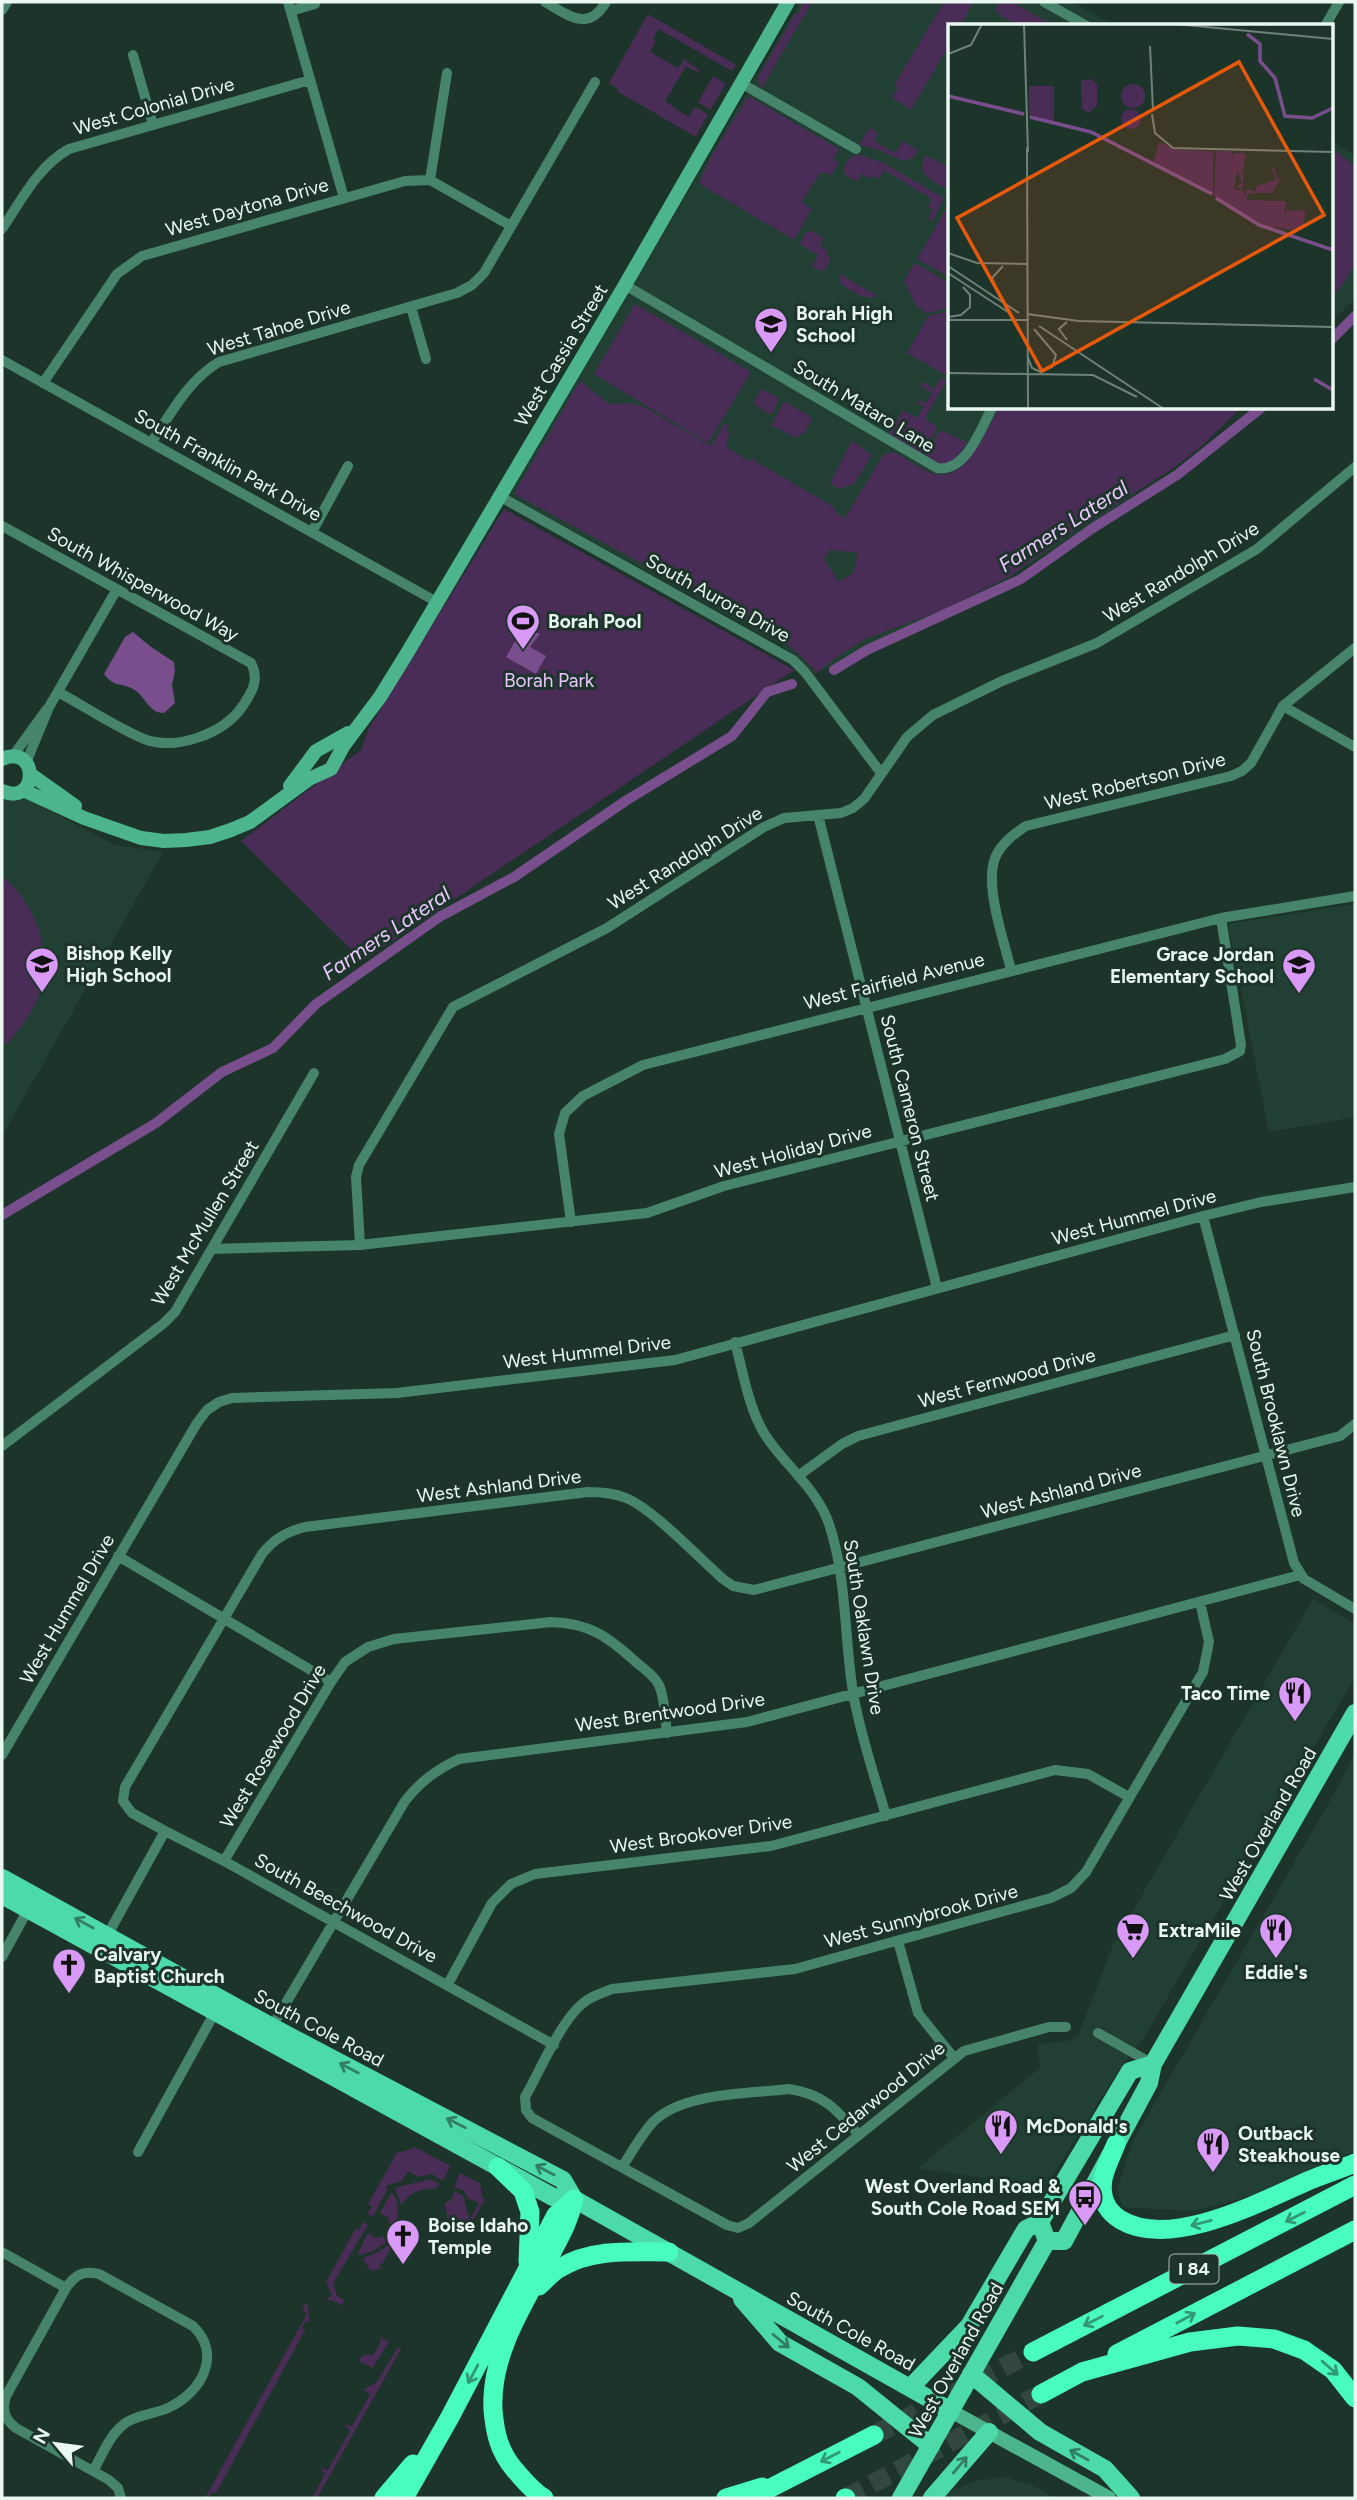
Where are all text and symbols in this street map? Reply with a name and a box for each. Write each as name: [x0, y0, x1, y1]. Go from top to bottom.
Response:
inset map: [948, 24, 1332, 410]
street label: West Colonial Drive: [71, 72, 237, 140]
street label: West Daytona Drive: [163, 173, 331, 241]
street label: West Cassia Street: [510, 280, 612, 430]
street label: West Tahoe Drive: [205, 295, 353, 361]
place label: Borah High School: [796, 302, 893, 347]
school or university icon: Borah High School: [752, 305, 790, 354]
street label: South Mataro Lane: [789, 355, 939, 457]
street label: South Franklin Park Drive: [130, 404, 326, 526]
water label: Farmers Lateral: [994, 475, 1133, 577]
street label: West Randolph Drive: [1099, 516, 1263, 628]
street label: South Whisperwood Way: [43, 522, 243, 646]
street label: South Aurora Drive: [642, 549, 794, 647]
sports icon: Borah Pool: [504, 602, 542, 651]
place label: Borah Pool: [548, 610, 641, 633]
park label: Borah Park: [504, 669, 595, 692]
street label: West Robertson Drive: [1042, 747, 1228, 815]
street label: West Randolph Drive: [604, 801, 766, 915]
water label: Farmers Lateral: [317, 881, 455, 985]
place label: Bishop Kelly High School: [66, 942, 172, 987]
place label: Grace Jordan Elementary School: [1110, 943, 1274, 988]
school or university icon: Bishop Kelly High School: [23, 945, 61, 994]
school or university icon: Grace Jordan Elementary School: [1280, 946, 1318, 995]
street label: West Fairfield Avenue: [801, 947, 987, 1015]
street label: South Cameron Street: [876, 1012, 944, 1204]
street label: West Holiday Drive: [712, 1119, 874, 1183]
street label: West McMullen Street: [147, 1136, 263, 1310]
street label: West Hummel Drive: [1049, 1184, 1219, 1250]
street label: South Brooklawn Drive: [1242, 1327, 1310, 1519]
street label: West Hummel Drive: [502, 1330, 672, 1374]
street label: West Fernwood Drive: [916, 1343, 1098, 1413]
street label: West Ashland Drive: [978, 1459, 1144, 1523]
street label: West Ashland Drive: [416, 1465, 582, 1507]
street label: West Hummel Drive: [15, 1530, 119, 1688]
street label: South Oaklawn Drive: [839, 1538, 889, 1716]
street label: West Rosewood Drive: [215, 1660, 331, 1832]
restaurant icon: Taco Time: [1276, 1674, 1314, 1723]
place label: Taco Time: [1181, 1682, 1270, 1705]
street label: West Brentwood Drive: [574, 1687, 766, 1737]
street label: West Overland Road: [1215, 1743, 1321, 1905]
street label: West Brookover Drive: [609, 1810, 793, 1858]
street label: South Beechwood Drive: [251, 1848, 441, 1968]
street label: West Sunnybrook Drive: [822, 1879, 1020, 1953]
supermarket icon: ExtraMile: [1114, 1911, 1152, 1960]
restaurant icon: Eddie's: [1257, 1911, 1295, 1960]
one-way arrow: [74, 1916, 94, 1930]
place label: ExtraMile: [1158, 1919, 1241, 1942]
place label: Calvary Baptist Church: [94, 1943, 225, 1988]
church icon: Calvary Baptist Church: [50, 1946, 88, 1995]
place label: Eddie's: [1245, 1961, 1308, 1984]
street label: South Cole Road: [250, 1984, 388, 2072]
street label: West Cedarwood Drive: [782, 2036, 950, 2178]
one-way arrow: [339, 2061, 359, 2075]
restaurant icon: McDonald's: [982, 2107, 1020, 2156]
place label: McDonald's: [1026, 2115, 1128, 2138]
one-way arrow: [446, 2116, 467, 2130]
place label: Outback Steakhouse: [1238, 2122, 1340, 2167]
restaurant icon: Outback Steakhouse: [1194, 2125, 1232, 2174]
one-way arrow: [535, 2163, 556, 2176]
place label: West Overland Road & South Cole Road SEM: [865, 2175, 1061, 2220]
bus stop icon: West Overland Road & South Cole Road SEM: [1066, 2178, 1104, 2227]
one-way arrow: [1285, 2210, 1306, 2224]
place label: Boise Idaho Temple: [428, 2214, 528, 2259]
church icon: Boise Idaho Temple: [384, 2217, 422, 2266]
one-way arrow: [1190, 2217, 1212, 2230]
road number: I 84: [1170, 2255, 1218, 2284]
street label: West Overland Road: [904, 2278, 1008, 2442]
street label: South Cole Road: [783, 2286, 919, 2376]
one-way arrow: [1175, 2311, 1196, 2324]
one-way arrow: [1083, 2315, 1104, 2328]
one-way arrow: [772, 2333, 790, 2349]
one-way arrow: [1321, 2360, 1339, 2376]
one-way arrow: [465, 2363, 479, 2384]
north arrow: [21, 2409, 91, 2479]
text: N: [28, 2424, 55, 2448]
one-way arrow: [1070, 2448, 1090, 2462]
one-way arrow: [820, 2451, 841, 2465]
one-way arrow: [952, 2456, 968, 2474]

